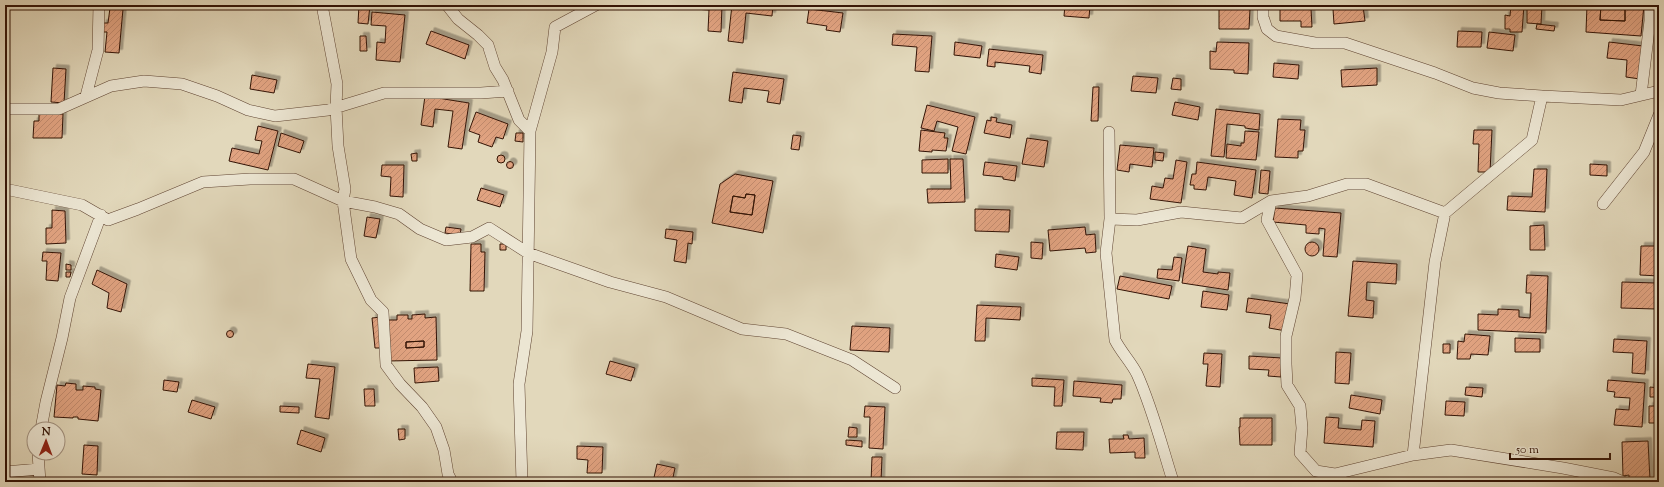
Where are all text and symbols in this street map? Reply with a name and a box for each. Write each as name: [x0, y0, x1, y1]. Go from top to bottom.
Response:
north arrow: [26, 421, 66, 461]
text: N: [41, 424, 51, 440]
scale bar: [1510, 435, 1610, 461]
text: 50 m: [1515, 441, 1539, 459]

